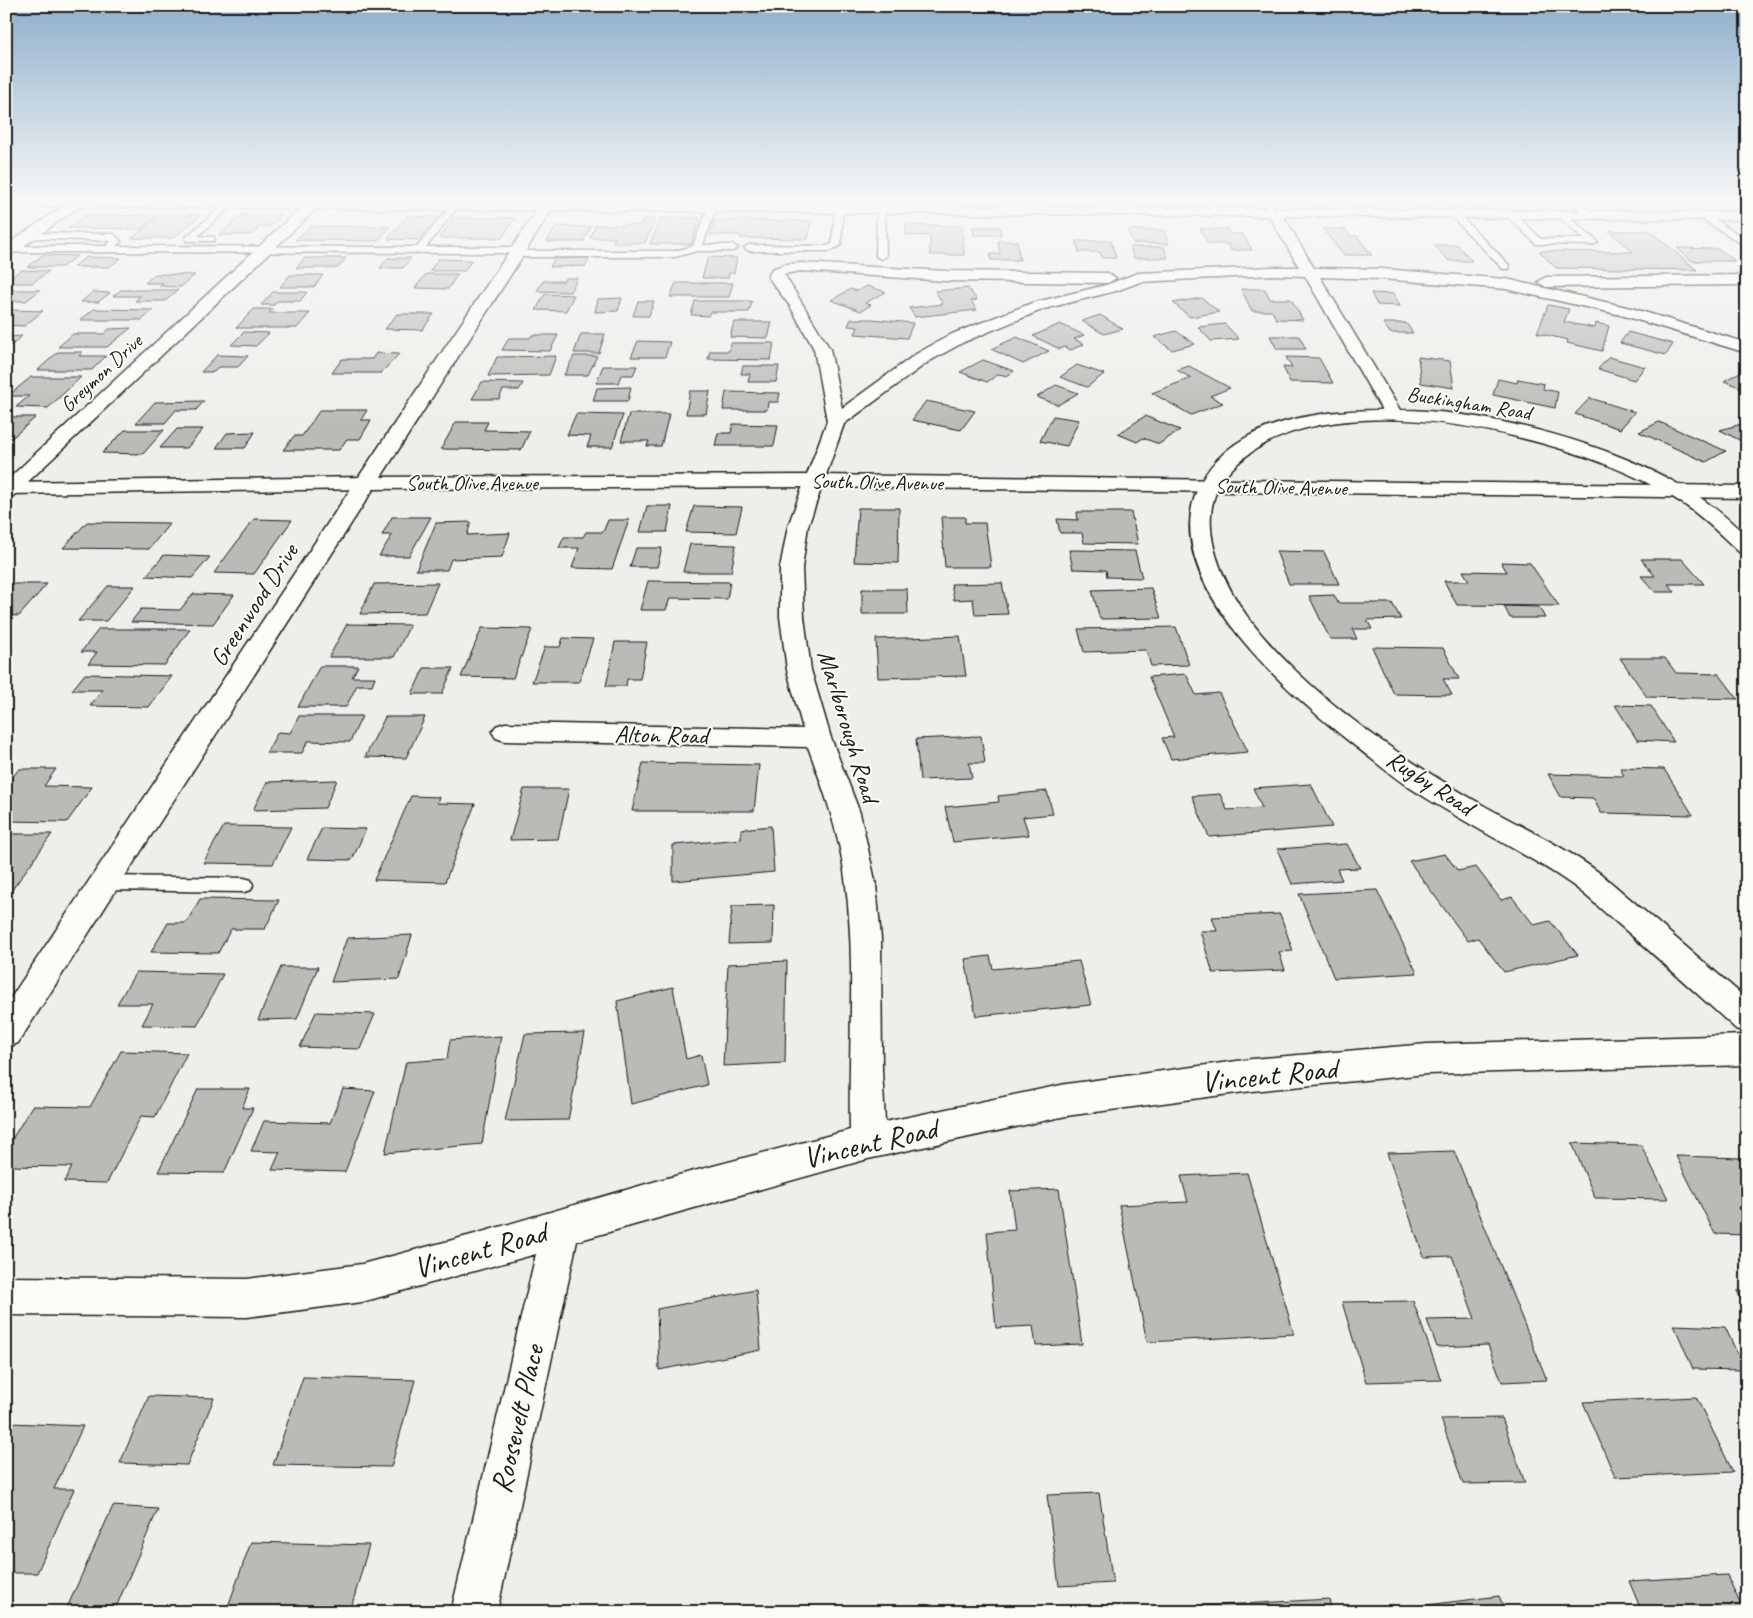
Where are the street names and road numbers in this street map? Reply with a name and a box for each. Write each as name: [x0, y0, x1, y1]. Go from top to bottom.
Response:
street label: Greymon Drive: [55, 327, 149, 418]
street label: Buckingham Road: [1405, 380, 1536, 426]
street label: South Olive Avenue: [811, 468, 945, 496]
street label: South Olive Avenue: [406, 470, 540, 496]
street label: South Olive Avenue: [1215, 473, 1349, 501]
street label: Greenwood Drive: [203, 536, 306, 672]
street label: Marlborough Road: [810, 646, 888, 810]
street label: Alton Road: [614, 718, 712, 752]
street label: Rugby Road: [1380, 743, 1483, 825]
street label: Vincent Road: [1199, 1049, 1343, 1101]
street label: Vincent Road: [799, 1108, 945, 1177]
street label: Vincent Road: [409, 1212, 555, 1287]
street label: Roosevelt Place: [482, 1339, 553, 1497]

